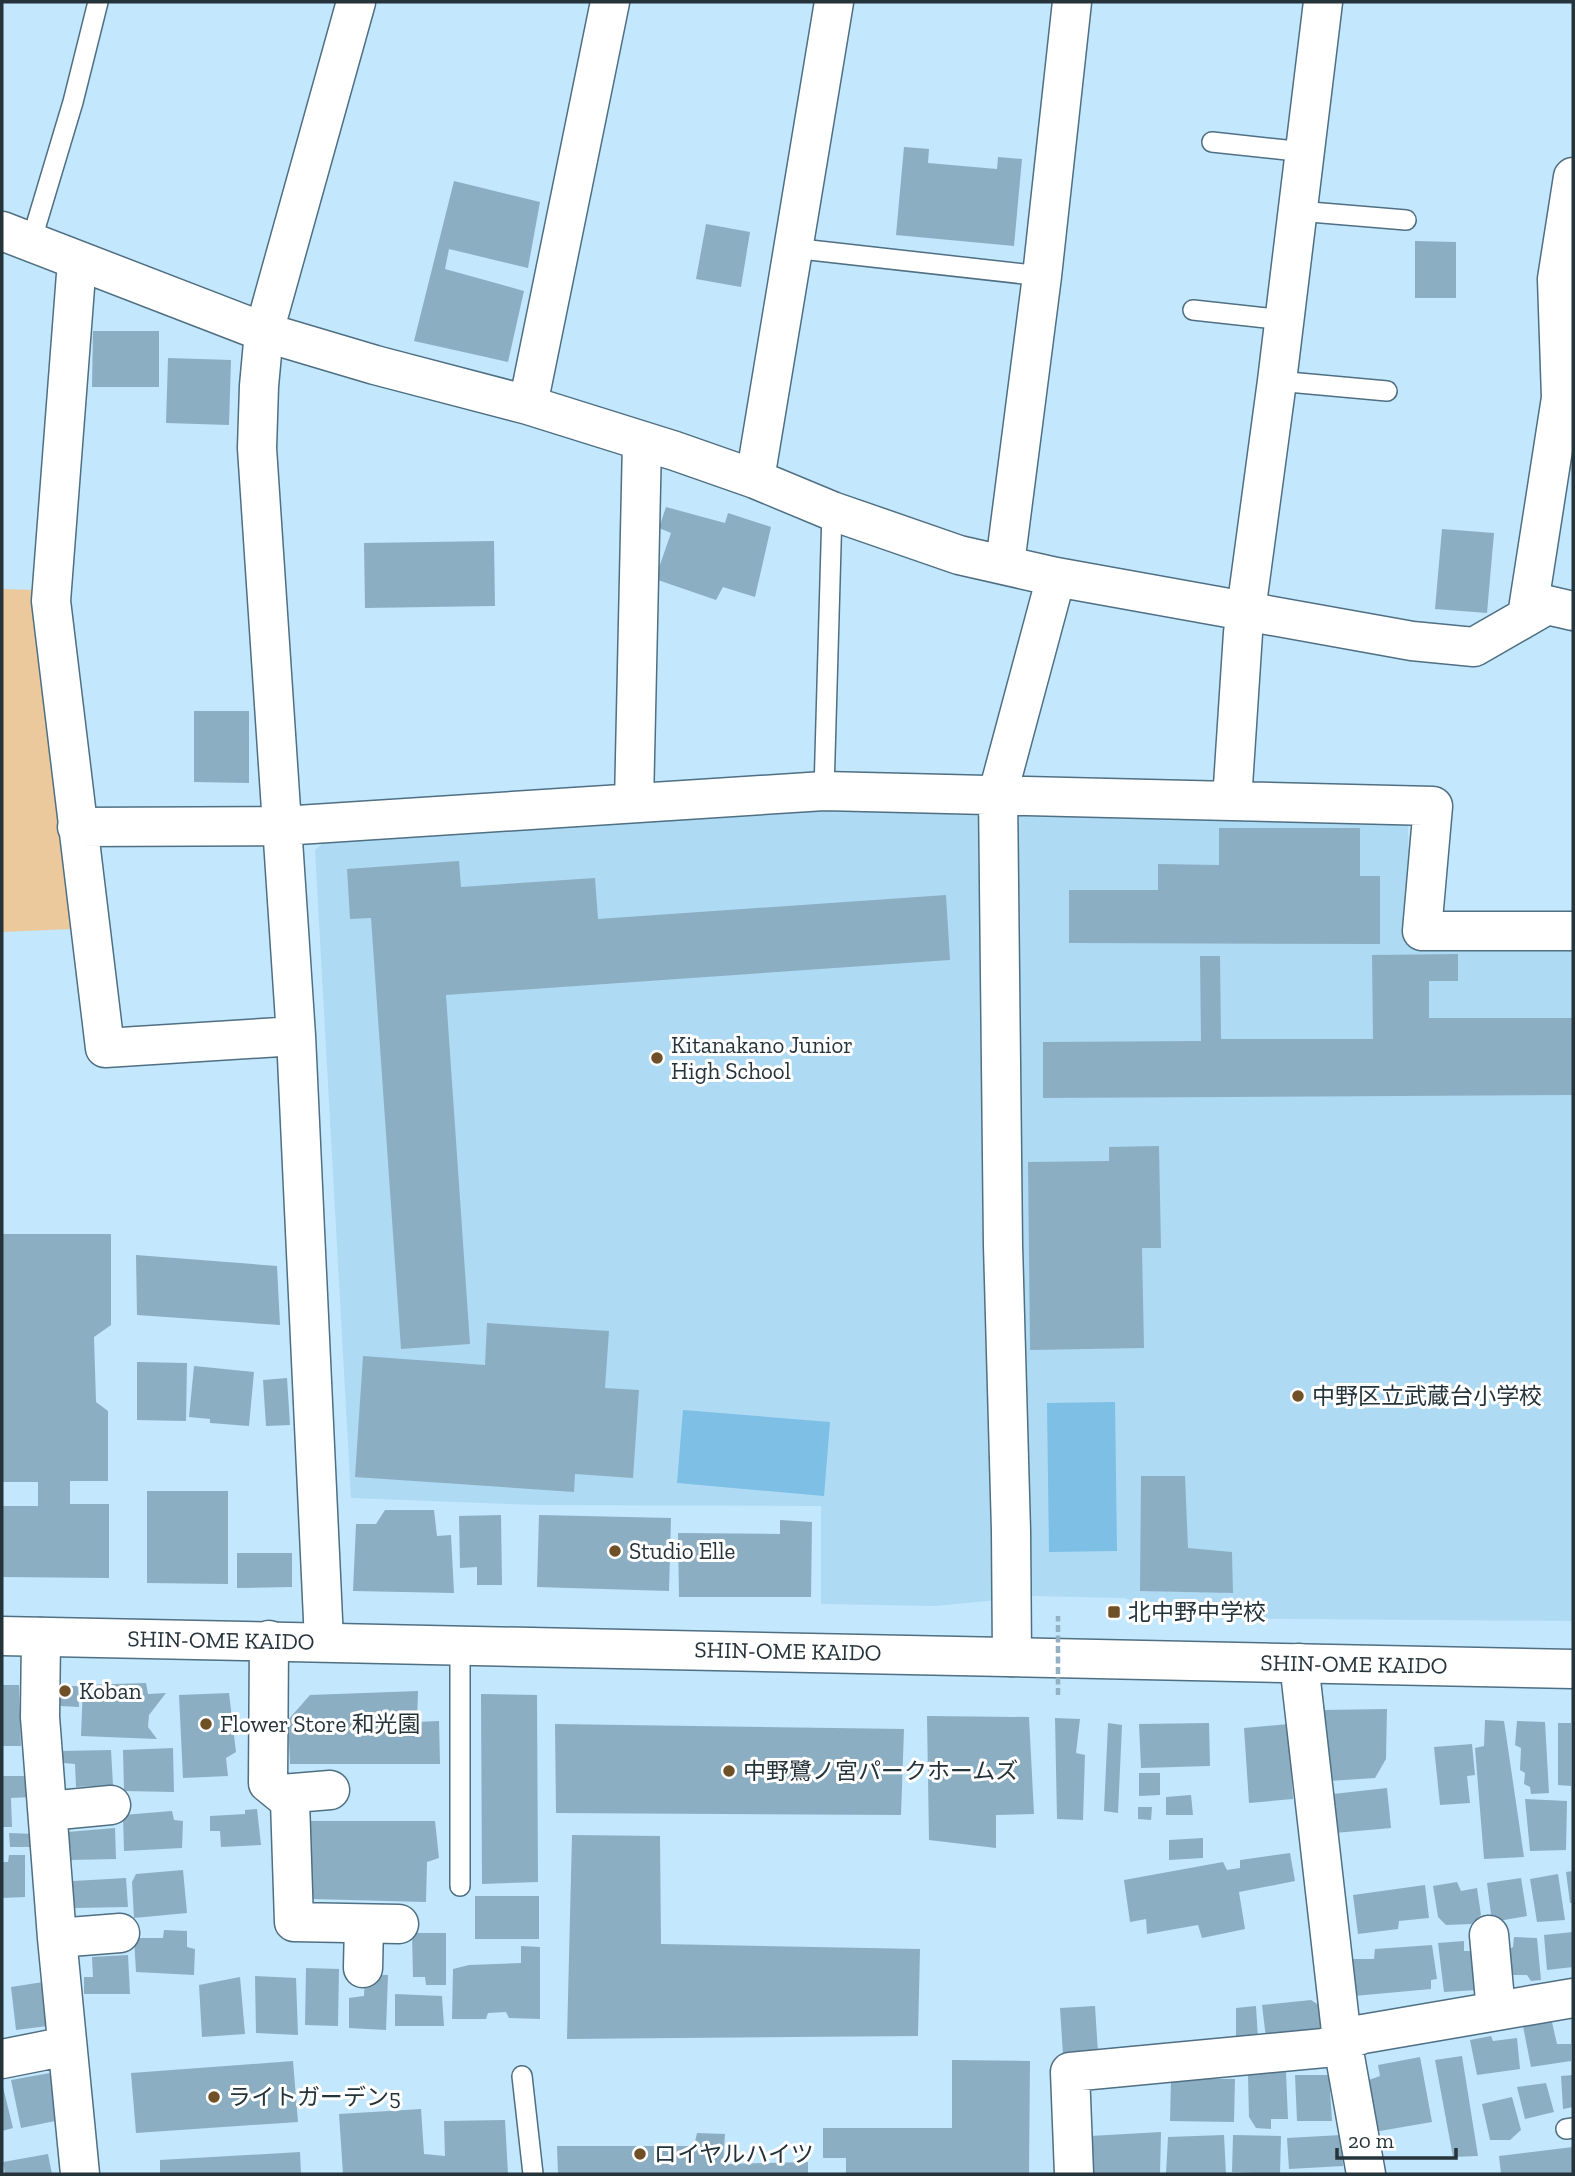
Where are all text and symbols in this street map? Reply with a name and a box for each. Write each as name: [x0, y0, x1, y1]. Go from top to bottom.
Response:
place label: Kitanakano Junior High School: [671, 1031, 853, 1085]
marker: Kitanakano Junior High School: [649, 1050, 665, 1066]
place label: 中野区立武蔵台小学校: [1312, 1382, 1542, 1410]
marker: 中野区立武蔵台小学校: [1290, 1388, 1306, 1404]
place label: Studio Elle: [629, 1537, 735, 1565]
marker: Studio Elle: [607, 1543, 623, 1559]
place label: 北中野中学校: [1128, 1598, 1266, 1626]
marker: 北中野中学校: [1106, 1604, 1122, 1620]
street label: SHIN-OME KAIDO: [127, 1624, 315, 1656]
street label: SHIN-OME KAIDO: [694, 1635, 882, 1667]
street label: SHIN-OME KAIDO: [1260, 1648, 1448, 1680]
place label: Koban: [79, 1677, 142, 1705]
marker: Koban: [57, 1683, 73, 1699]
place label: Flower Store 和光園: [220, 1710, 421, 1738]
marker: Flower Store 和光園: [198, 1716, 214, 1732]
place label: 中野鷺ノ宮パークホームズ: [743, 1757, 1018, 1785]
marker: 中野鷺ノ宮パークホームズ: [721, 1763, 737, 1779]
place label: ライトガーデン5: [228, 2083, 401, 2111]
marker: ライトガーデン5: [206, 2089, 222, 2105]
scale bar: [1337, 2116, 1456, 2160]
text: 20 m: [1348, 2128, 1394, 2153]
place label: ロイヤルハイツ: [654, 2140, 814, 2168]
marker: ロイヤルハイツ: [632, 2146, 648, 2162]

